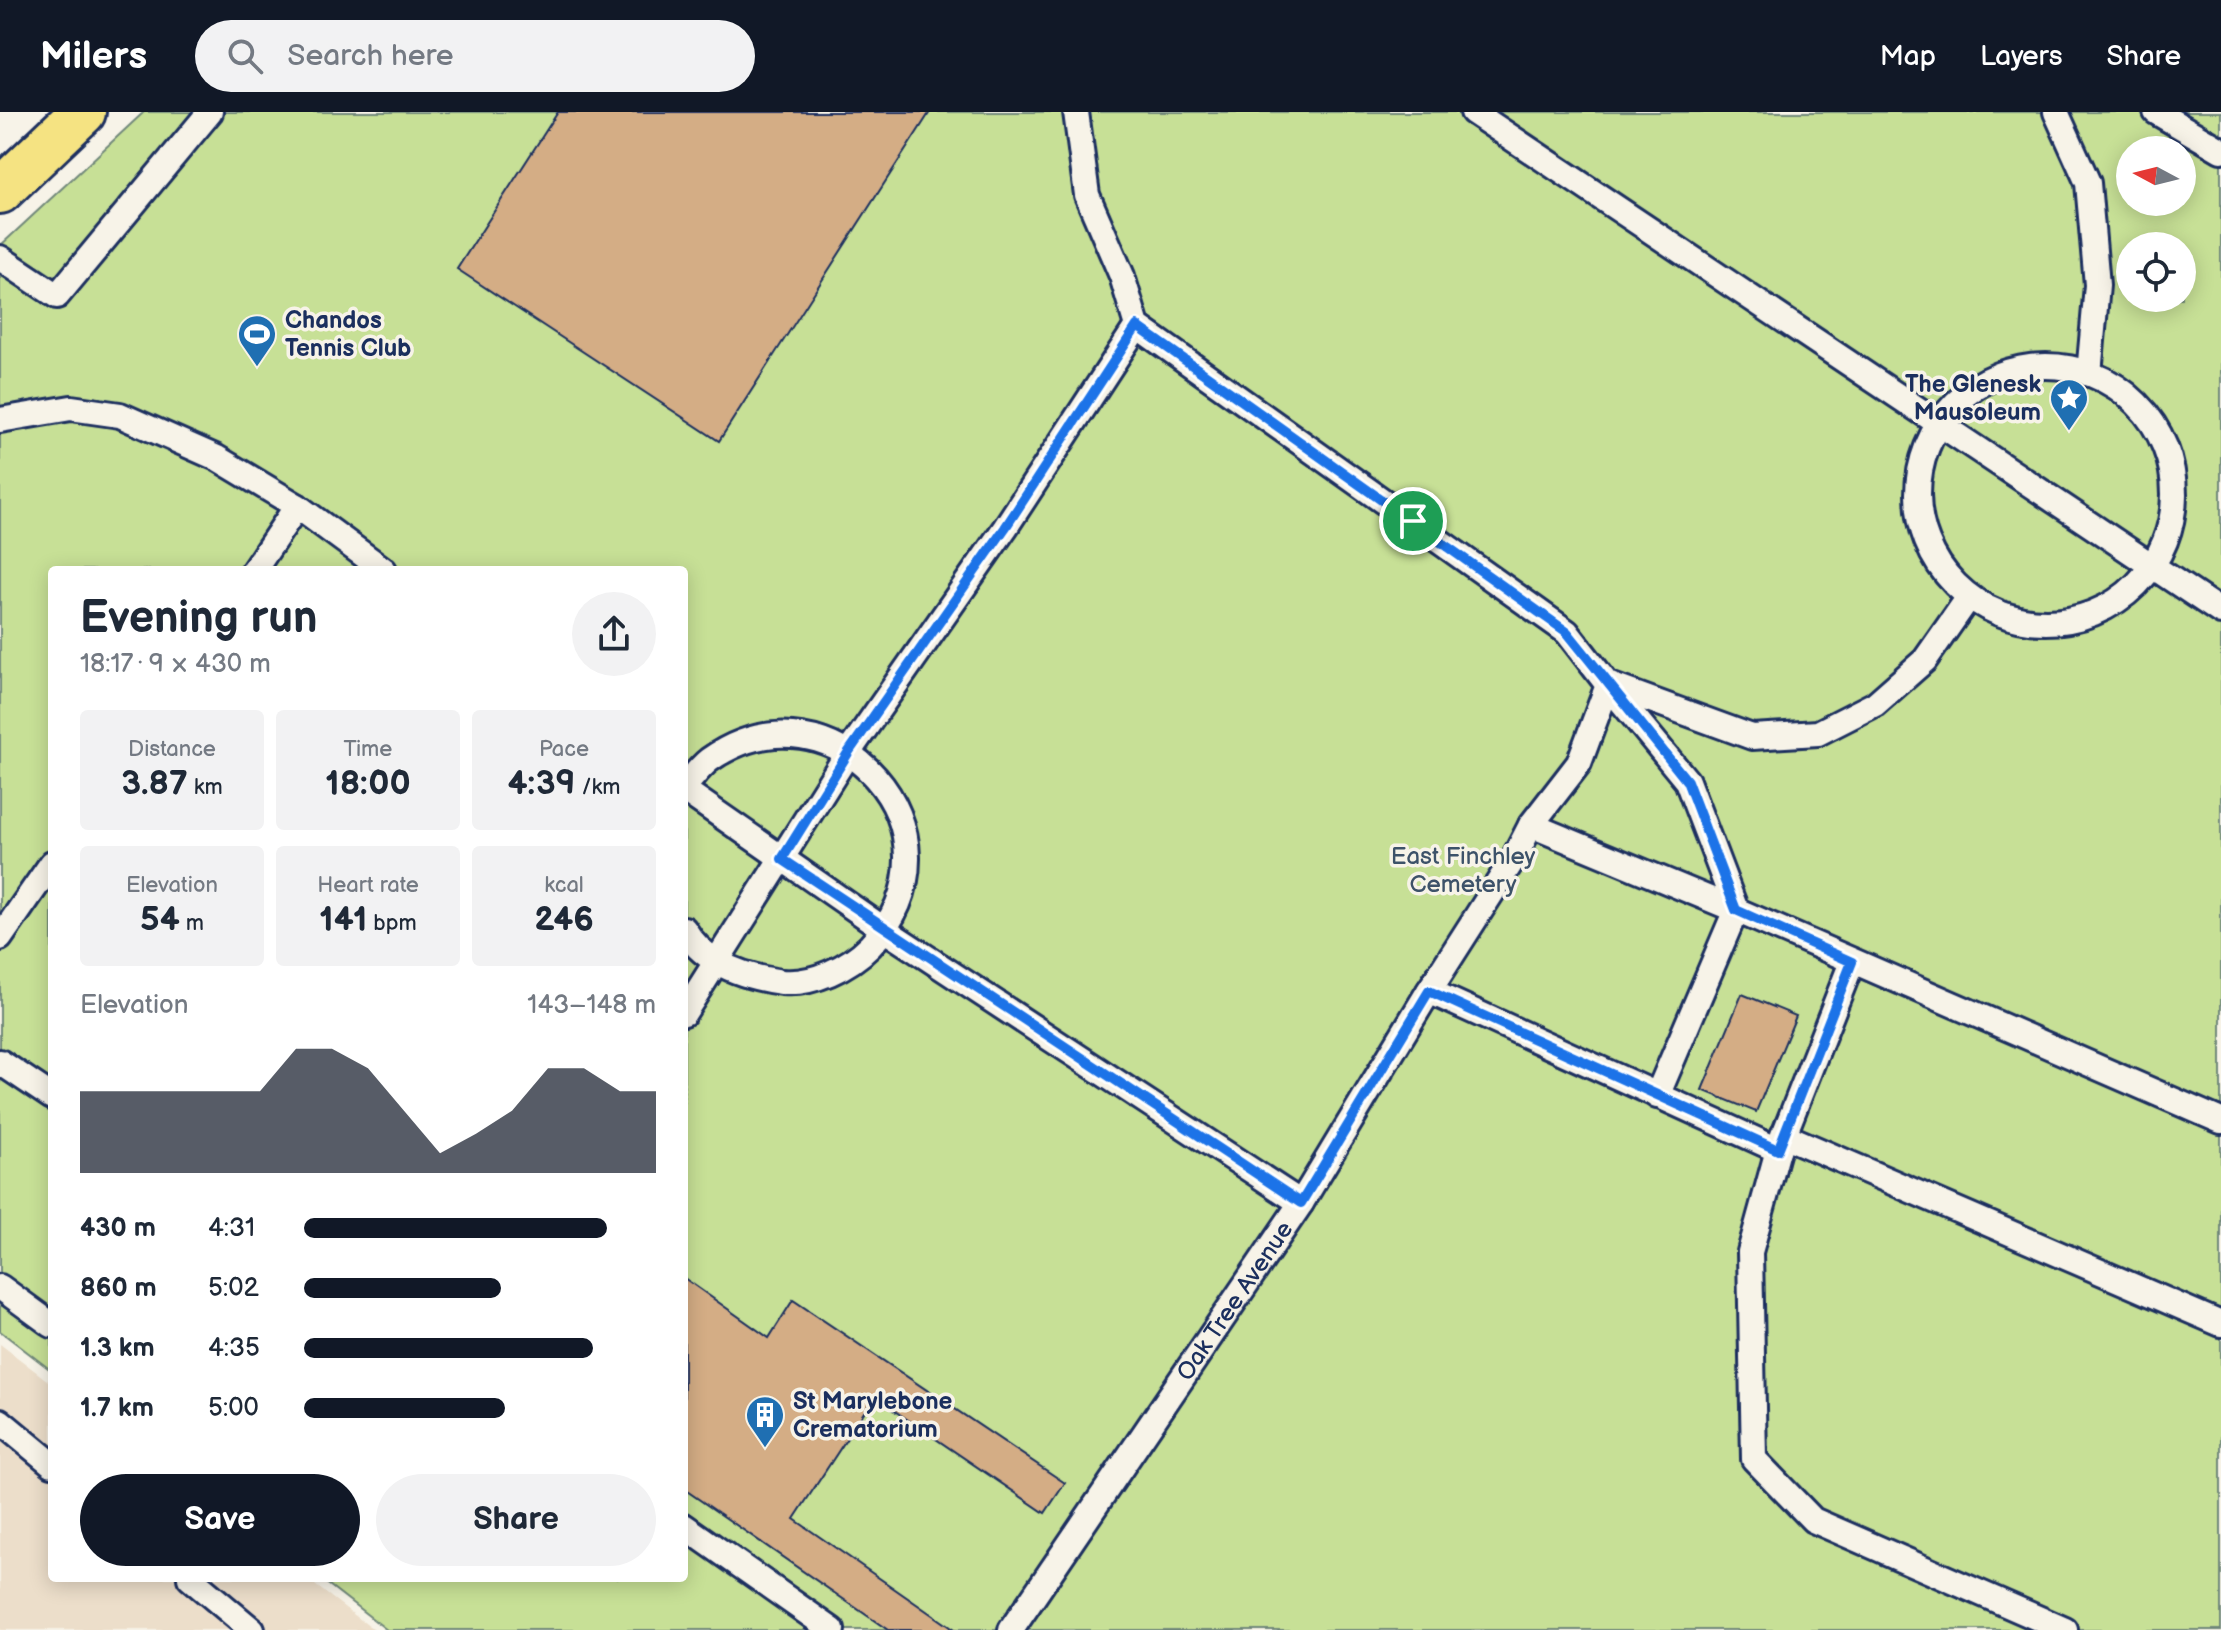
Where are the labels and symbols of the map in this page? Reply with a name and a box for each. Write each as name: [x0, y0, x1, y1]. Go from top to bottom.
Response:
north arrow: [2116, 136, 2196, 216]
place label: Chandos Tennis Club: [285, 306, 411, 363]
sports icon: Chandos Tennis Club: [236, 313, 278, 368]
place label: The Glenesk Mausoleum: [1905, 370, 2041, 427]
place icon: The Glenesk Mausoleum: [2048, 377, 2090, 432]
pin: [1379, 487, 1447, 555]
park label: East Finchley Cemetery: [1391, 842, 1535, 899]
street label: Oak Tree Avenue: [1170, 1216, 1299, 1386]
place label: St Marylebone Crematorium: [793, 1387, 953, 1444]
building icon: St Marylebone Crematorium: [744, 1394, 786, 1449]

